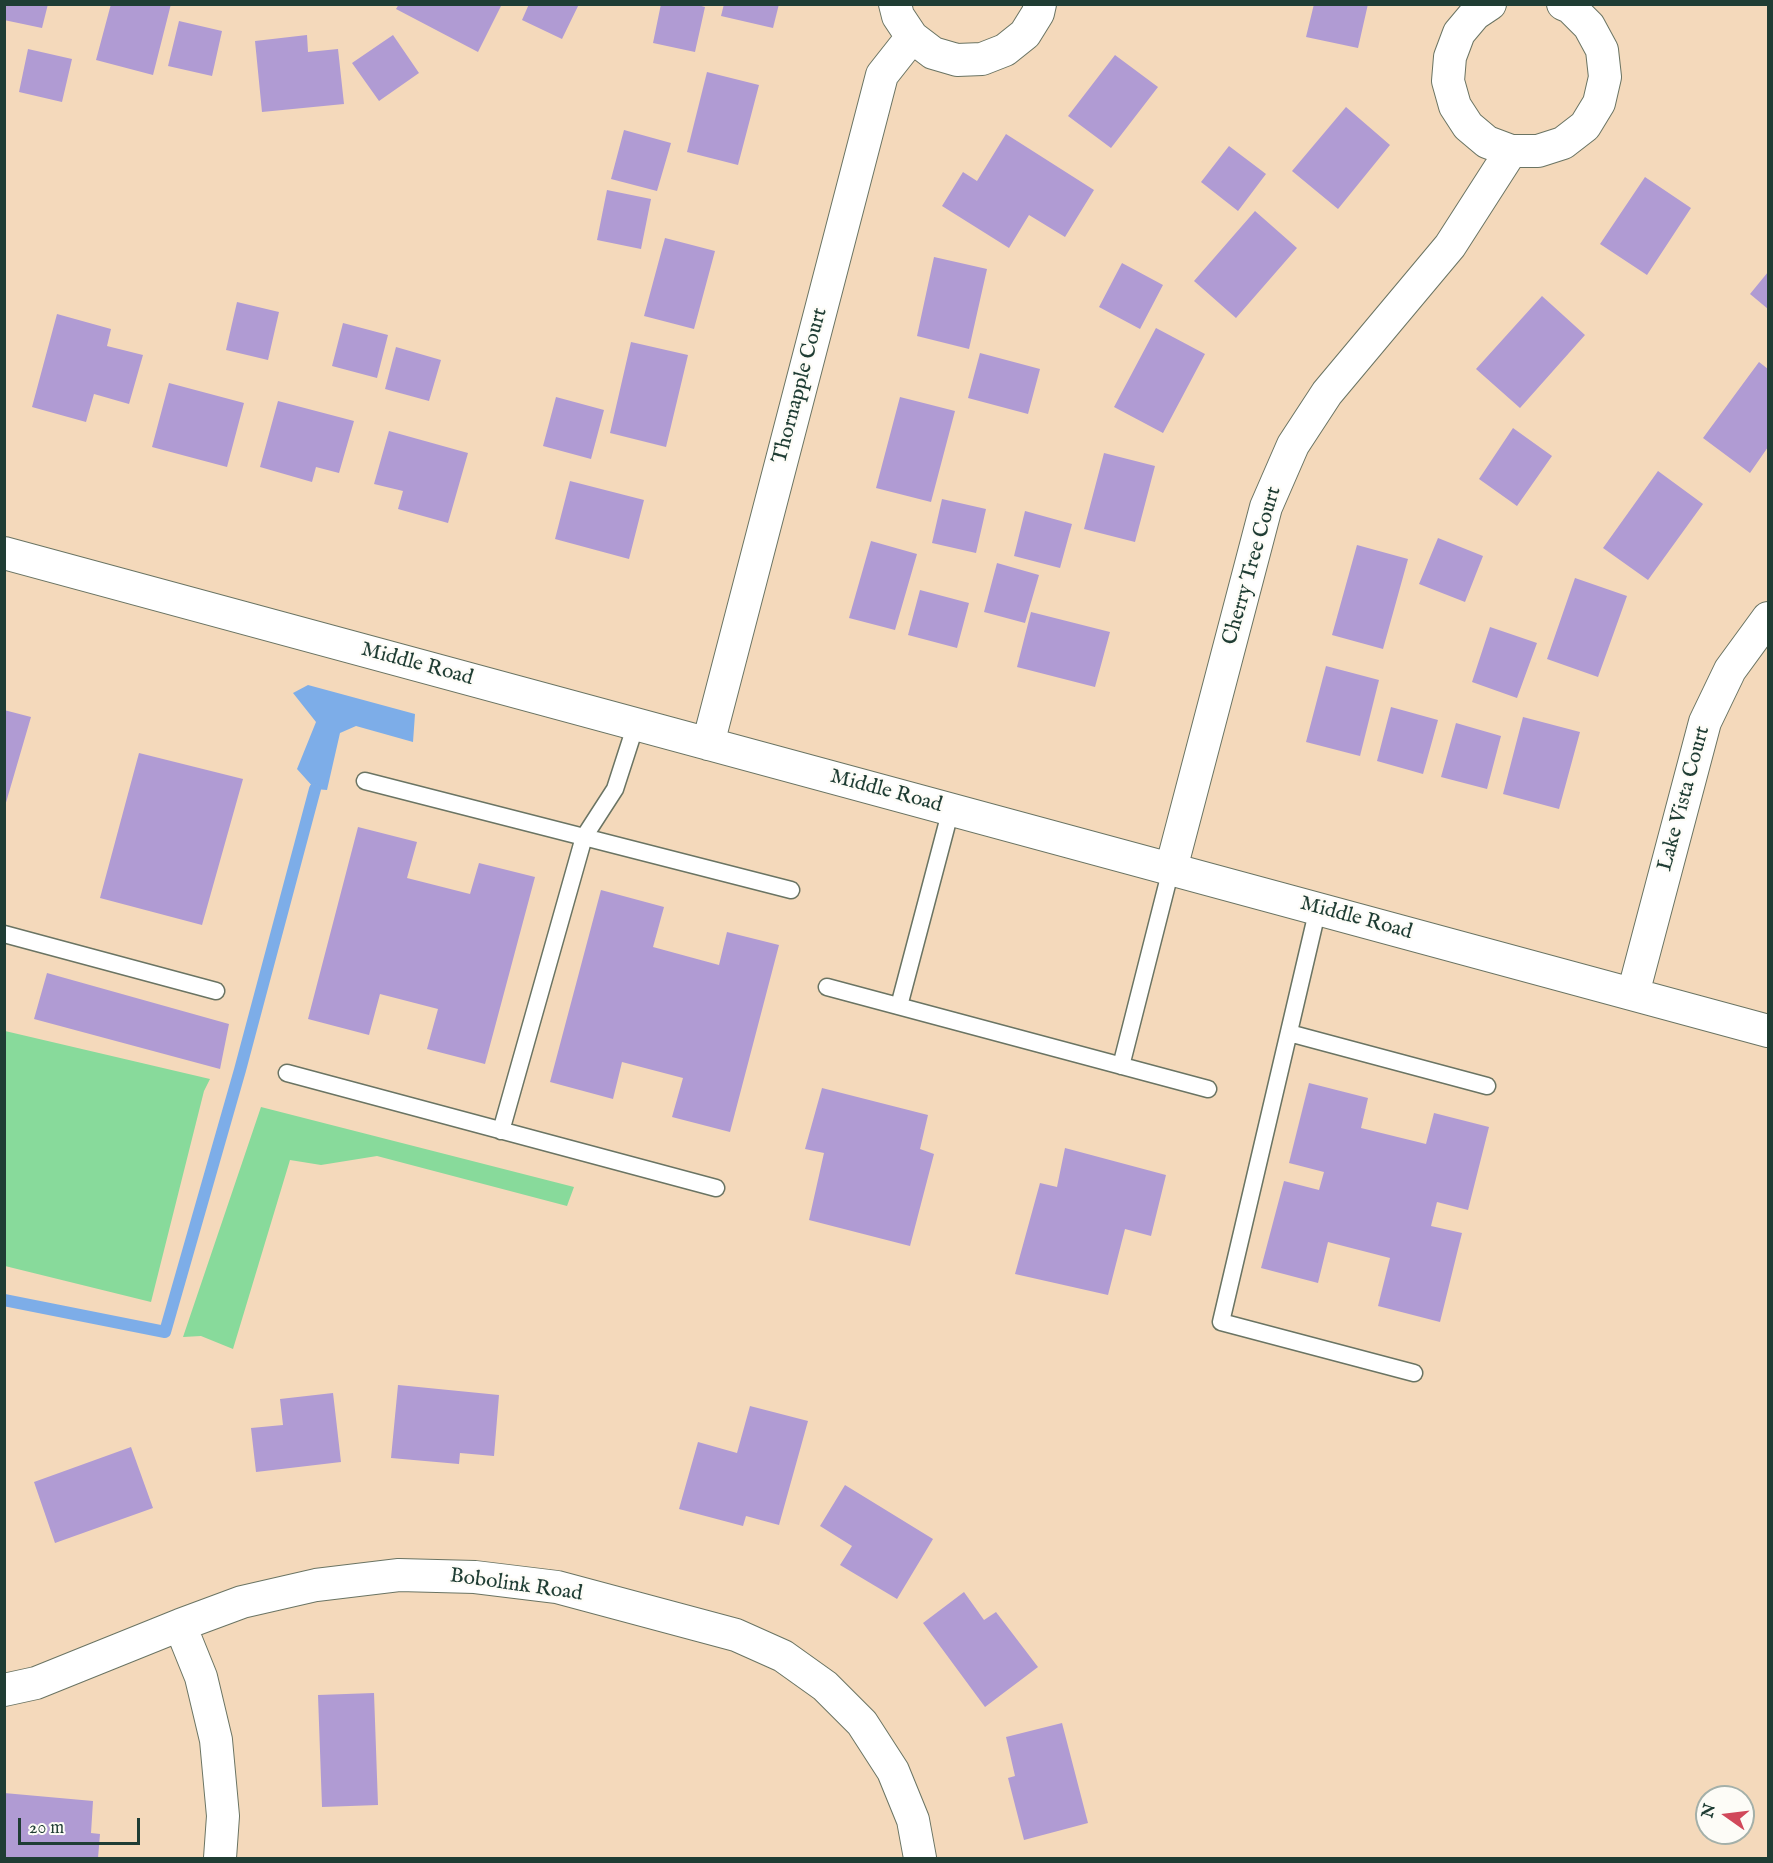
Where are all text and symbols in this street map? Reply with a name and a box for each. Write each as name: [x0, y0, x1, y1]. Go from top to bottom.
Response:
street label: Thornapple Court: [768, 305, 834, 467]
street label: Cherry Tree Court: [1218, 484, 1288, 648]
street label: Middle Road: [358, 638, 476, 692]
street label: Lake Vista Court: [1654, 724, 1716, 874]
street label: Middle Road: [827, 765, 945, 819]
street label: Middle Road: [1297, 892, 1415, 946]
street label: Bobolink Road: [448, 1564, 584, 1608]
north arrow: [1695, 1785, 1755, 1845]
text: N: [1698, 1802, 1721, 1820]
scale bar: [21, 1806, 142, 1844]
text: 20 m: [29, 1817, 64, 1840]

